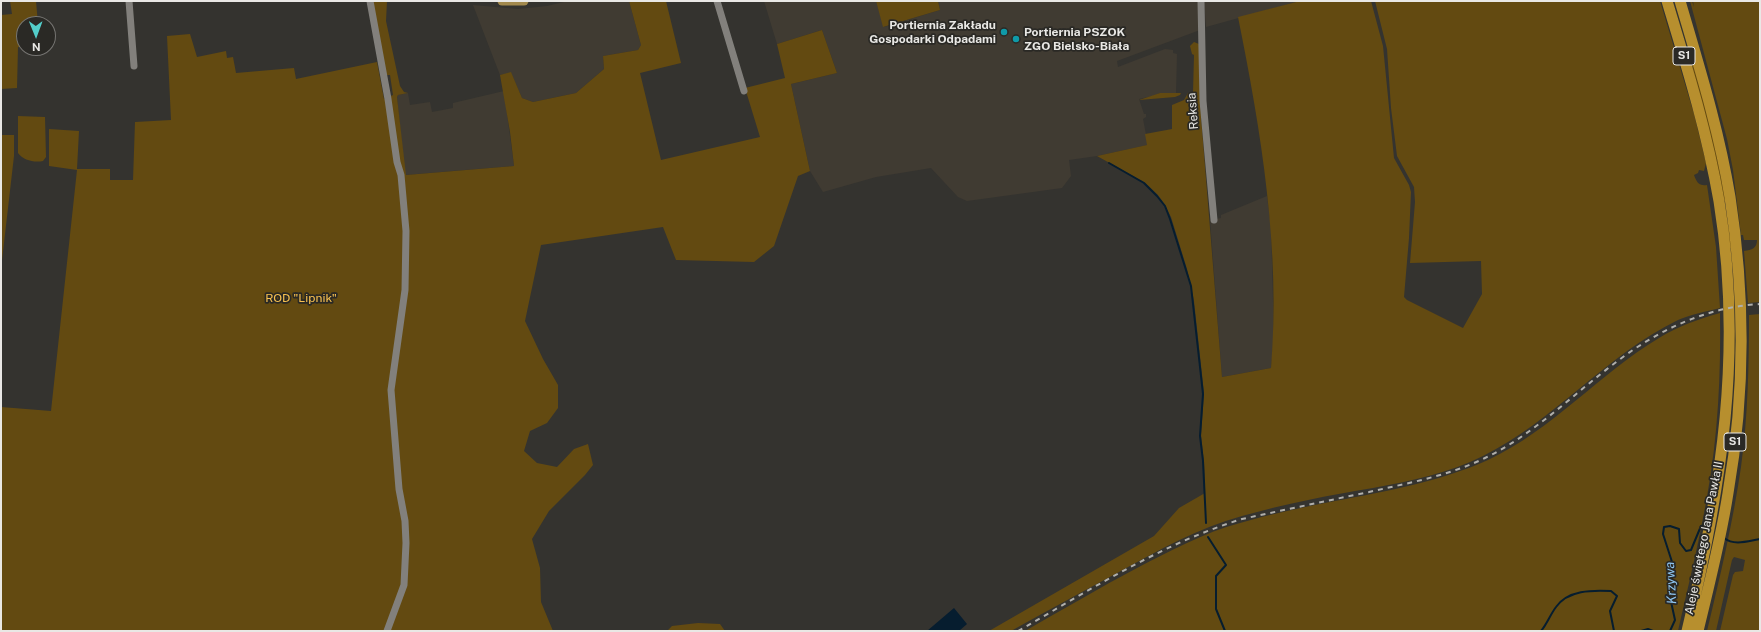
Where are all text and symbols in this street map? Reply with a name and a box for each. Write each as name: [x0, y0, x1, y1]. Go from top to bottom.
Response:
north arrow: [16, 16, 56, 56]
place label: Portiernia Zakładu Gospodarki Odpadami: [869, 18, 996, 46]
place label: Portiernia PSZOK ZGO Bielsko-Biała: [1024, 25, 1129, 53]
marker: Portiernia Zakładu Gospodarki Odpadami: [999, 27, 1009, 37]
marker: Portiernia PSZOK ZGO Bielsko-Biała: [1011, 34, 1021, 44]
text: N: [32, 41, 41, 53]
road number: S1: [1673, 47, 1695, 65]
street label: Reksia: [1185, 92, 1201, 130]
park label: ROD "Lipnik": [265, 291, 337, 305]
road number: S1: [1724, 433, 1746, 451]
street label: Aleje świętego Jana Pawła II: [1682, 460, 1726, 616]
water label: Krzywa: [1662, 561, 1680, 605]

